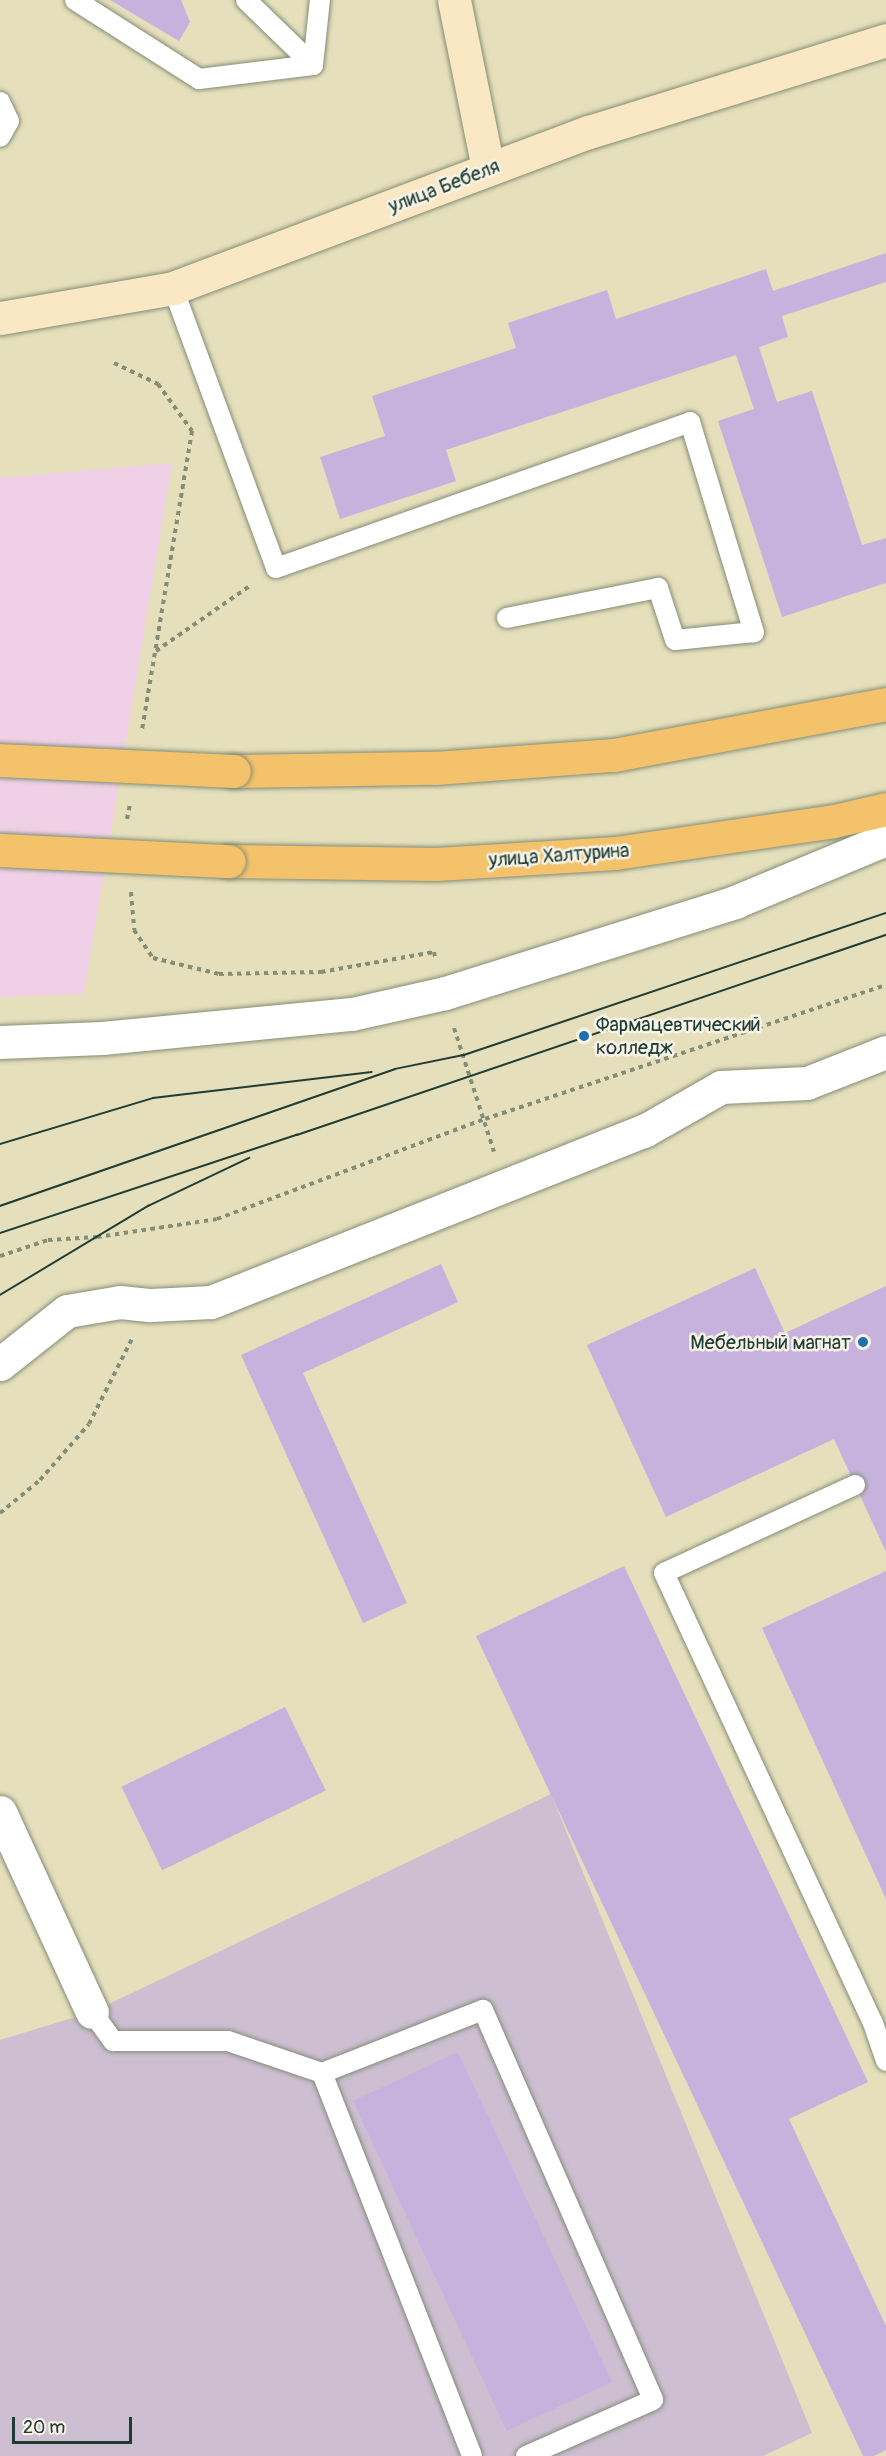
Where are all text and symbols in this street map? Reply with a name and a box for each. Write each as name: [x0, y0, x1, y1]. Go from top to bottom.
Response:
street label: улица Бебеля: [385, 154, 503, 218]
street label: улица Халтурина: [488, 838, 630, 872]
place label: Фармацевтический колледж: [596, 1012, 761, 1059]
marker: Фармацевтический колледж: [577, 1029, 591, 1043]
place label: Мебельный магнат: [690, 1330, 851, 1354]
marker: Мебельный магнат: [856, 1335, 870, 1349]
scale bar: [15, 2405, 135, 2443]
text: 20 m: [23, 2416, 65, 2439]

